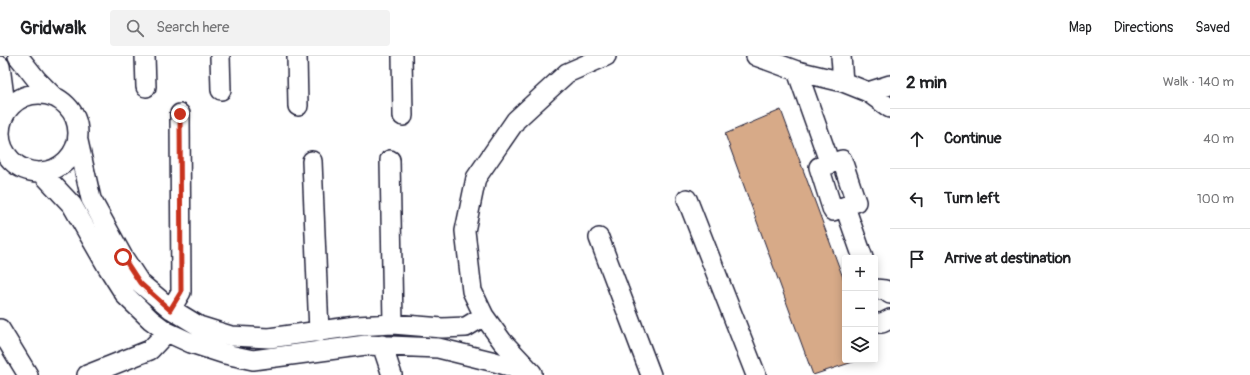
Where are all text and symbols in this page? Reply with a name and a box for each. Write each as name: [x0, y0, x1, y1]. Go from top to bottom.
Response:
search box: [110, 10, 390, 46]
text: Gridwalk: [20, 16, 86, 40]
icon: search: [124, 17, 146, 39]
text: Search here: [156, 18, 229, 37]
text: Map: [1069, 19, 1092, 36]
text: Directions: [1114, 19, 1173, 36]
text: Saved: [1195, 19, 1230, 36]
text: 2 min: [906, 72, 947, 93]
text: Walk · 140 m: [1163, 74, 1234, 90]
route end: [171, 105, 189, 123]
icon: ahead: [906, 128, 928, 150]
text: Continue: [944, 129, 1002, 148]
text: 40 m: [1203, 131, 1234, 147]
icon: left: [906, 188, 928, 210]
text: Turn left: [944, 189, 1000, 208]
text: 100 m: [1197, 191, 1234, 207]
route start: [114, 248, 132, 266]
icon: arrive: [906, 248, 928, 270]
text: Arrive at destination: [944, 249, 1071, 268]
map controls: [842, 255, 878, 363]
button: +: [842, 255, 878, 291]
button: −: [842, 291, 878, 327]
button: layers: [842, 327, 878, 363]

